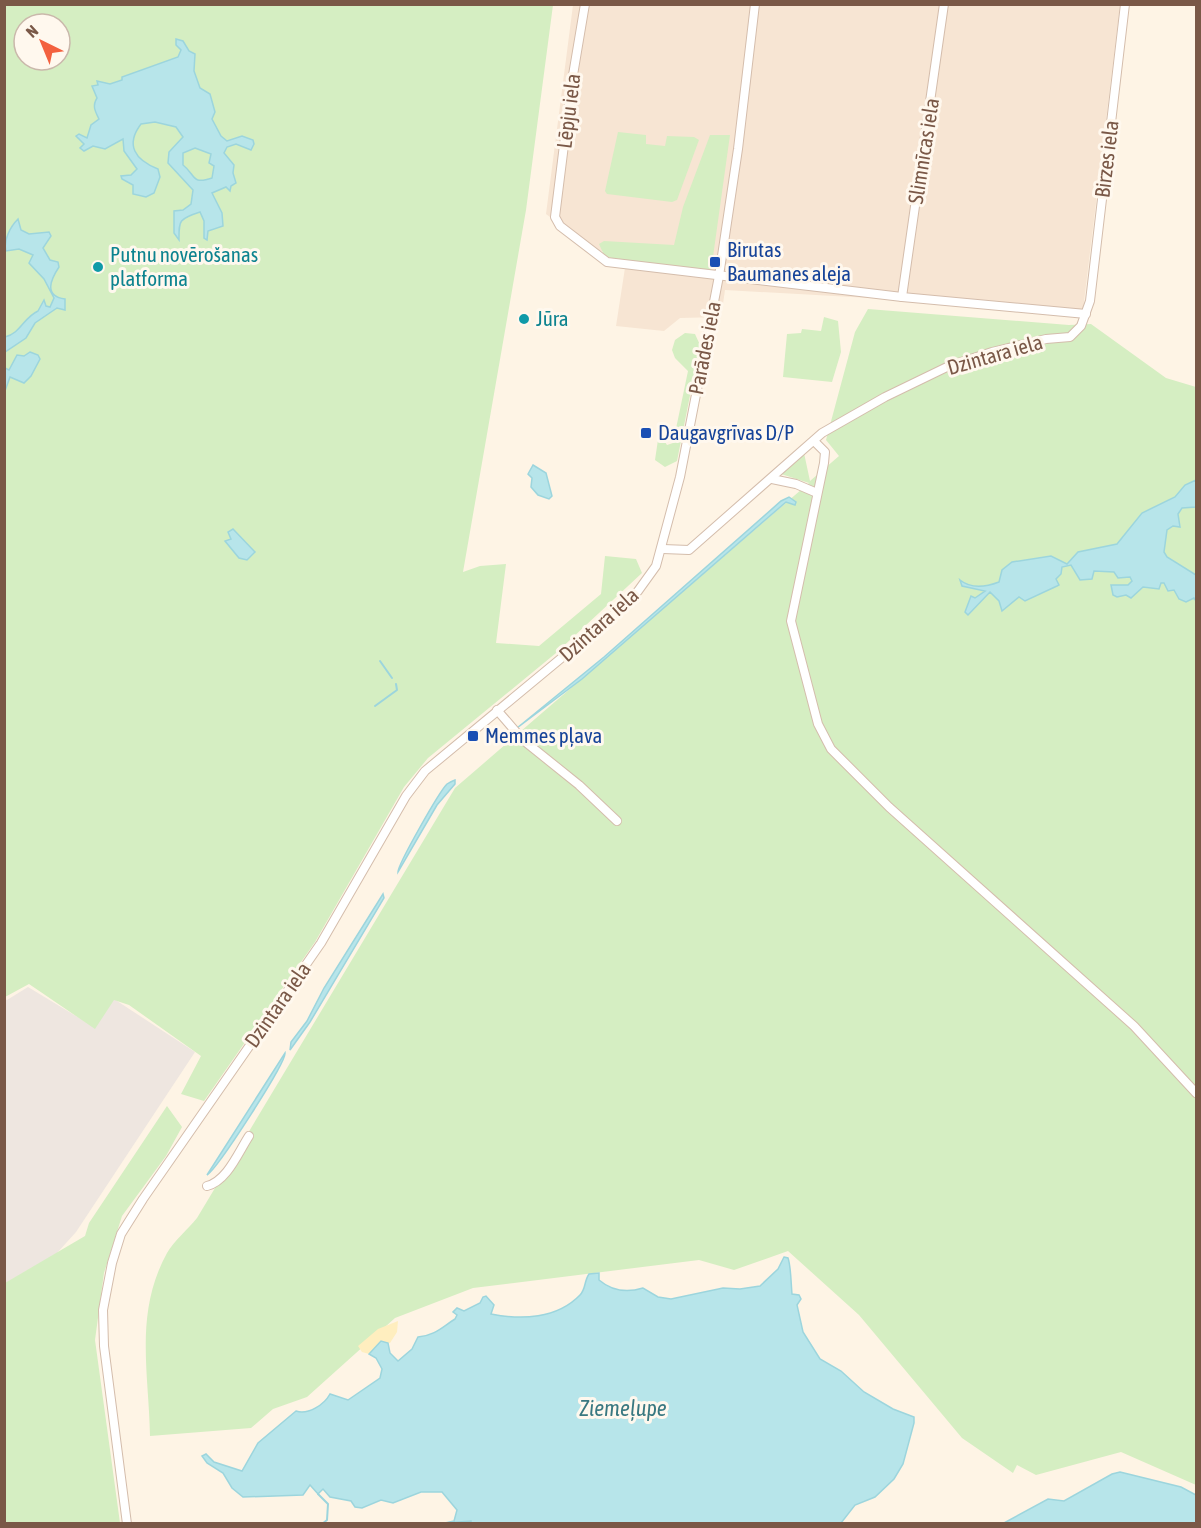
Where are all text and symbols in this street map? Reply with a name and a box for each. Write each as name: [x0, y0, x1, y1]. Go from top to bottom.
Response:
north arrow: [12, 12, 72, 72]
text: N: [22, 21, 41, 41]
street label: Lēpju iela: [552, 72, 584, 150]
street label: Slimnīcas iela: [903, 96, 943, 206]
street label: Birzes iela: [1089, 119, 1123, 199]
place label: Birutas Baumanes aleja: [727, 237, 851, 285]
place label: Putnu novērošanas platforma: [110, 242, 258, 290]
marker: Birutas Baumanes aleja: [708, 255, 722, 269]
marker: Putnu novērošanas platforma: [91, 260, 105, 274]
street label: Parādes iela: [683, 299, 725, 397]
place label: Jūra: [536, 306, 568, 330]
marker: Jūra: [517, 312, 531, 326]
street label: Dzintara iela: [944, 329, 1045, 379]
place label: Daugavgrīvas D/P: [658, 420, 794, 444]
marker: Daugavgrīvas D/P: [639, 426, 653, 440]
street label: Dzintara iela: [554, 582, 643, 666]
place label: Memmes pļava: [485, 723, 602, 747]
marker: Memmes pļava: [466, 729, 480, 743]
street label: Dzintara iela: [239, 957, 315, 1052]
water label: Ziemeļupe: [579, 1395, 667, 1421]

